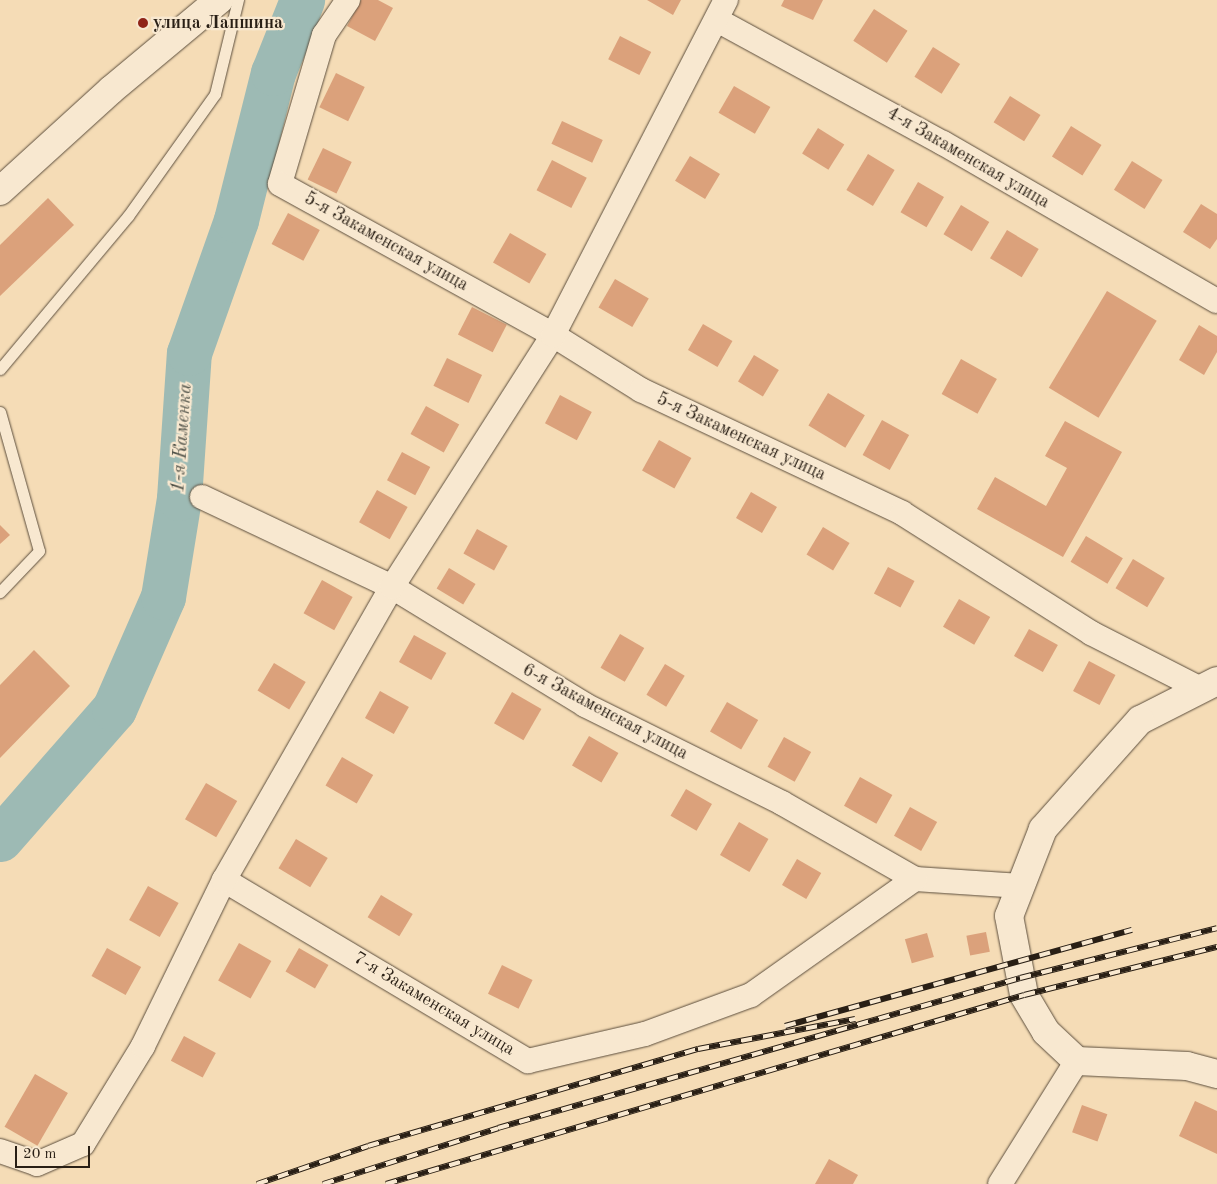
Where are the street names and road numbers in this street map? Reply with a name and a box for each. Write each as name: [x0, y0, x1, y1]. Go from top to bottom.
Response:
street label: 4-я Закаменская улица: [883, 103, 1053, 213]
street label: 5-я Закаменская улица: [300, 188, 472, 296]
street label: 5-я Закаменская улица: [653, 388, 829, 486]
street label: 6-я Закаменская улица: [519, 659, 691, 765]
street label: 7-я Закаменская улица: [349, 947, 519, 1061]

